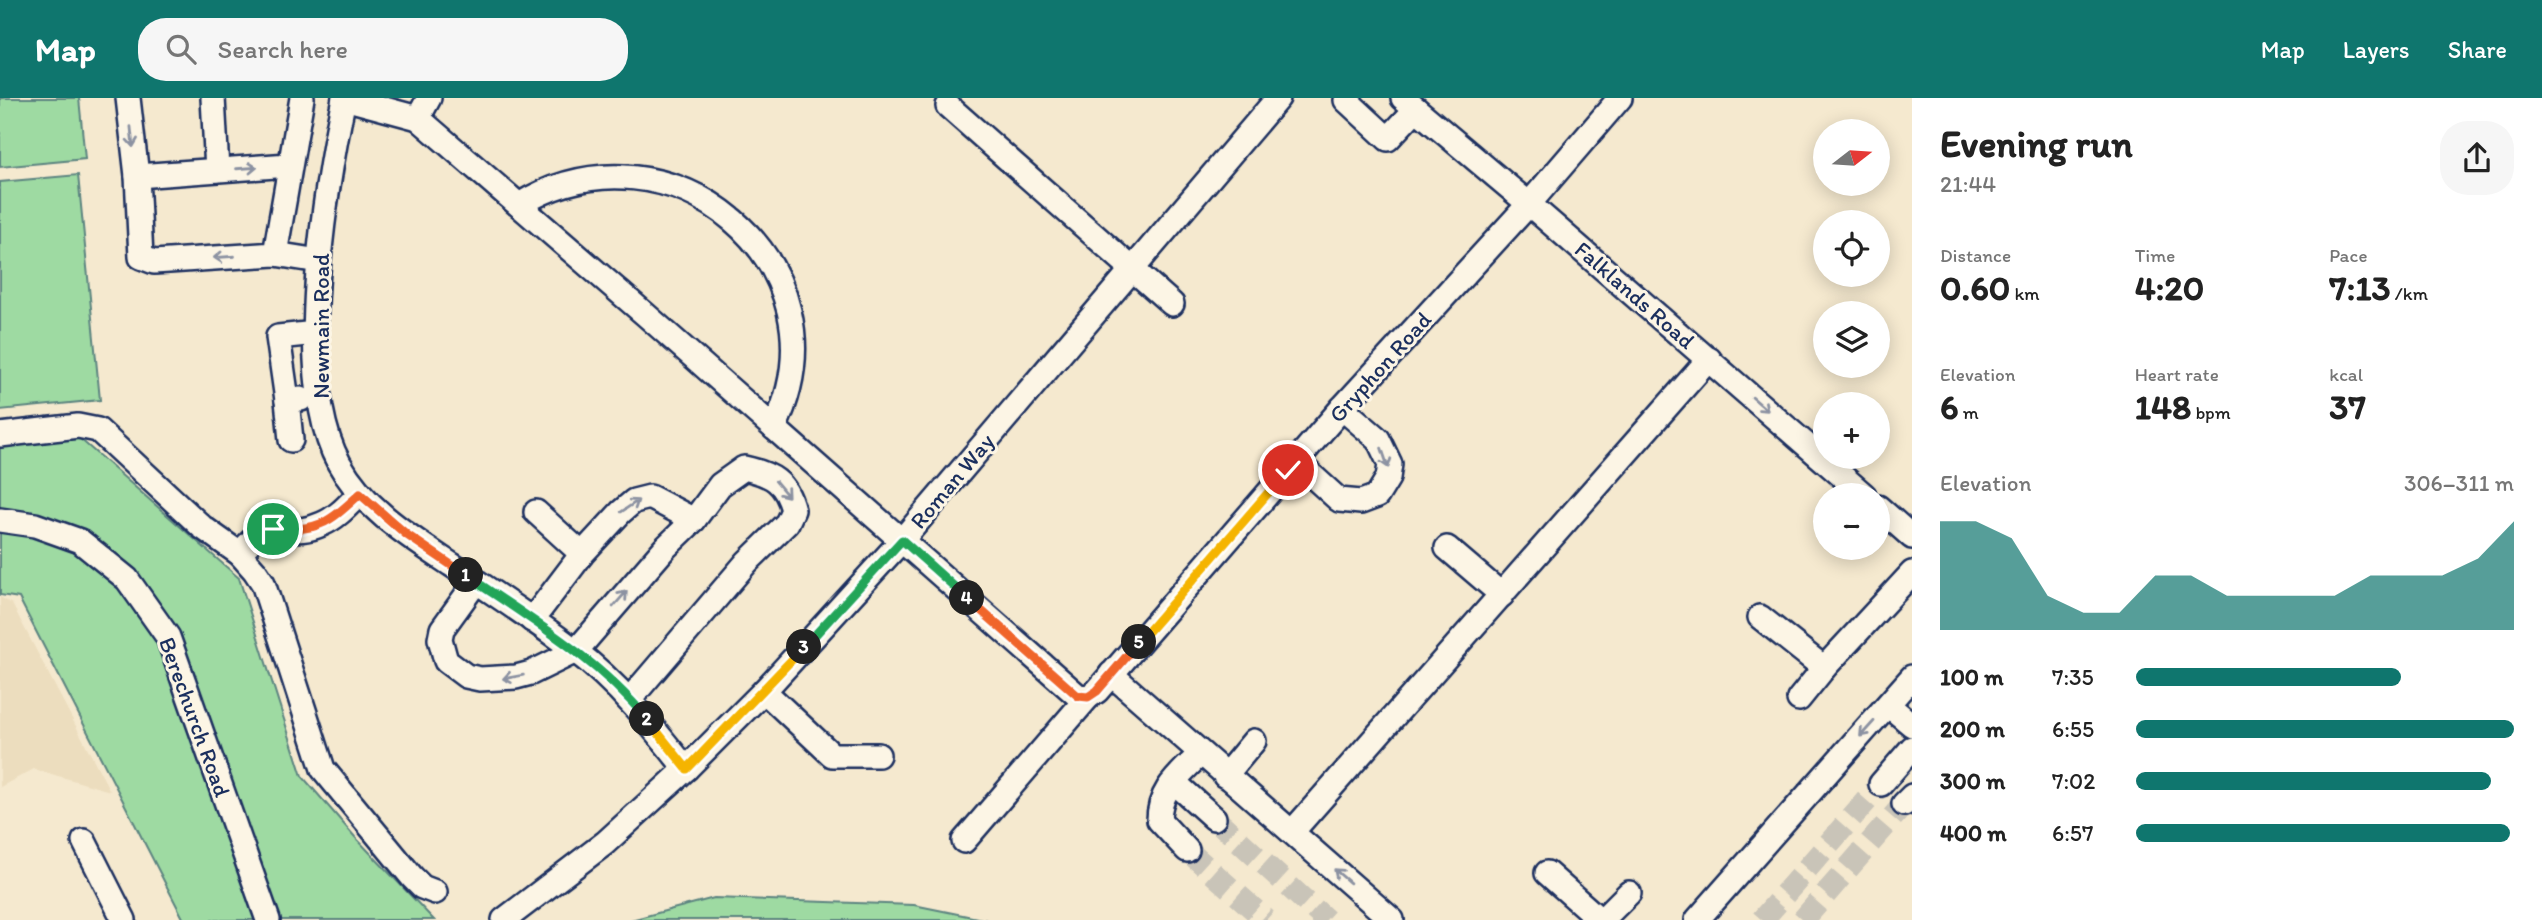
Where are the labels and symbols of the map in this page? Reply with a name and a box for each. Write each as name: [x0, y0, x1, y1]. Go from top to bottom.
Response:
north arrow: [1813, 119, 1890, 196]
one-way arrow: [126, 125, 139, 148]
one-way arrow: [236, 161, 259, 174]
street label: Falklands Road: [1569, 235, 1701, 355]
one-way arrow: [213, 251, 235, 264]
street label: Newmain Road: [307, 253, 335, 399]
street label: Gryphon Road: [1323, 305, 1437, 428]
one-way arrow: [1751, 396, 1769, 412]
street label: Roman Way: [904, 427, 1000, 534]
pin: [1258, 440, 1318, 500]
one-way arrow: [1380, 447, 1392, 468]
one-way arrow: [774, 480, 790, 498]
pin: [243, 499, 303, 559]
one-way arrow: [620, 499, 639, 513]
pin: 1: [448, 558, 484, 592]
pin: 4: [950, 580, 984, 616]
one-way arrow: [612, 590, 628, 608]
pin: 5: [1122, 624, 1156, 660]
pin: 3: [786, 630, 822, 664]
street label: Berechurch Road: [153, 633, 237, 801]
one-way arrow: [502, 670, 525, 684]
pin: 2: [630, 702, 664, 736]
one-way arrow: [1859, 720, 1876, 737]
one-way arrow: [1333, 868, 1351, 884]

